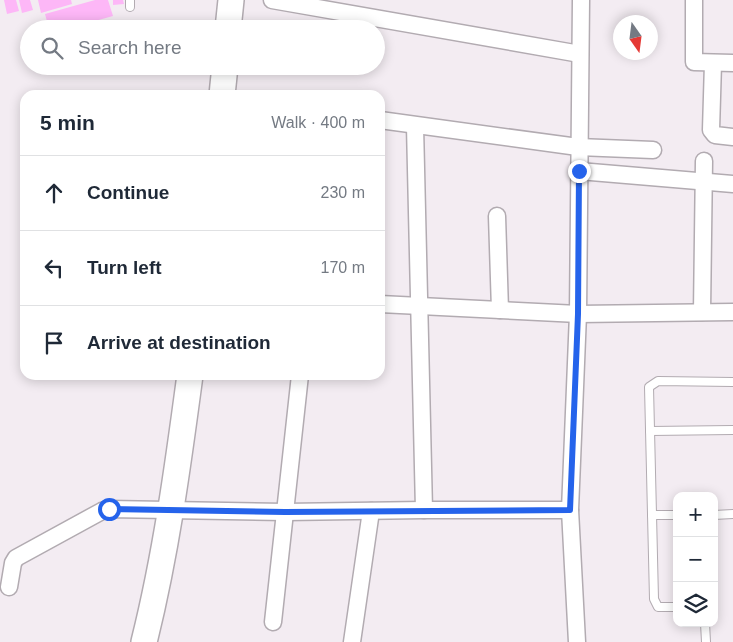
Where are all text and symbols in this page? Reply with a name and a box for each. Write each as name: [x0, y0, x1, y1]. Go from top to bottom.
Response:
north arrow: [613, 15, 658, 60]
search box: [20, 20, 385, 75]
icon: search: [38, 34, 66, 62]
text: Search here: [78, 37, 182, 58]
text: 5 min: [40, 111, 95, 134]
text: Walk · 400 m: [271, 114, 365, 131]
route end: [568, 160, 591, 183]
icon: ahead: [40, 179, 68, 207]
text: Continue: [87, 182, 169, 203]
text: 230 m: [321, 184, 365, 201]
icon: left: [40, 254, 68, 282]
text: Turn left: [87, 257, 162, 278]
text: 170 m: [321, 259, 365, 276]
icon: arrive: [40, 329, 68, 357]
text: Arrive at destination: [87, 332, 271, 353]
map controls: [673, 492, 718, 627]
button: +: [673, 492, 718, 537]
route start: [98, 498, 121, 521]
button: −: [673, 537, 718, 582]
button: layers: [673, 582, 718, 627]

